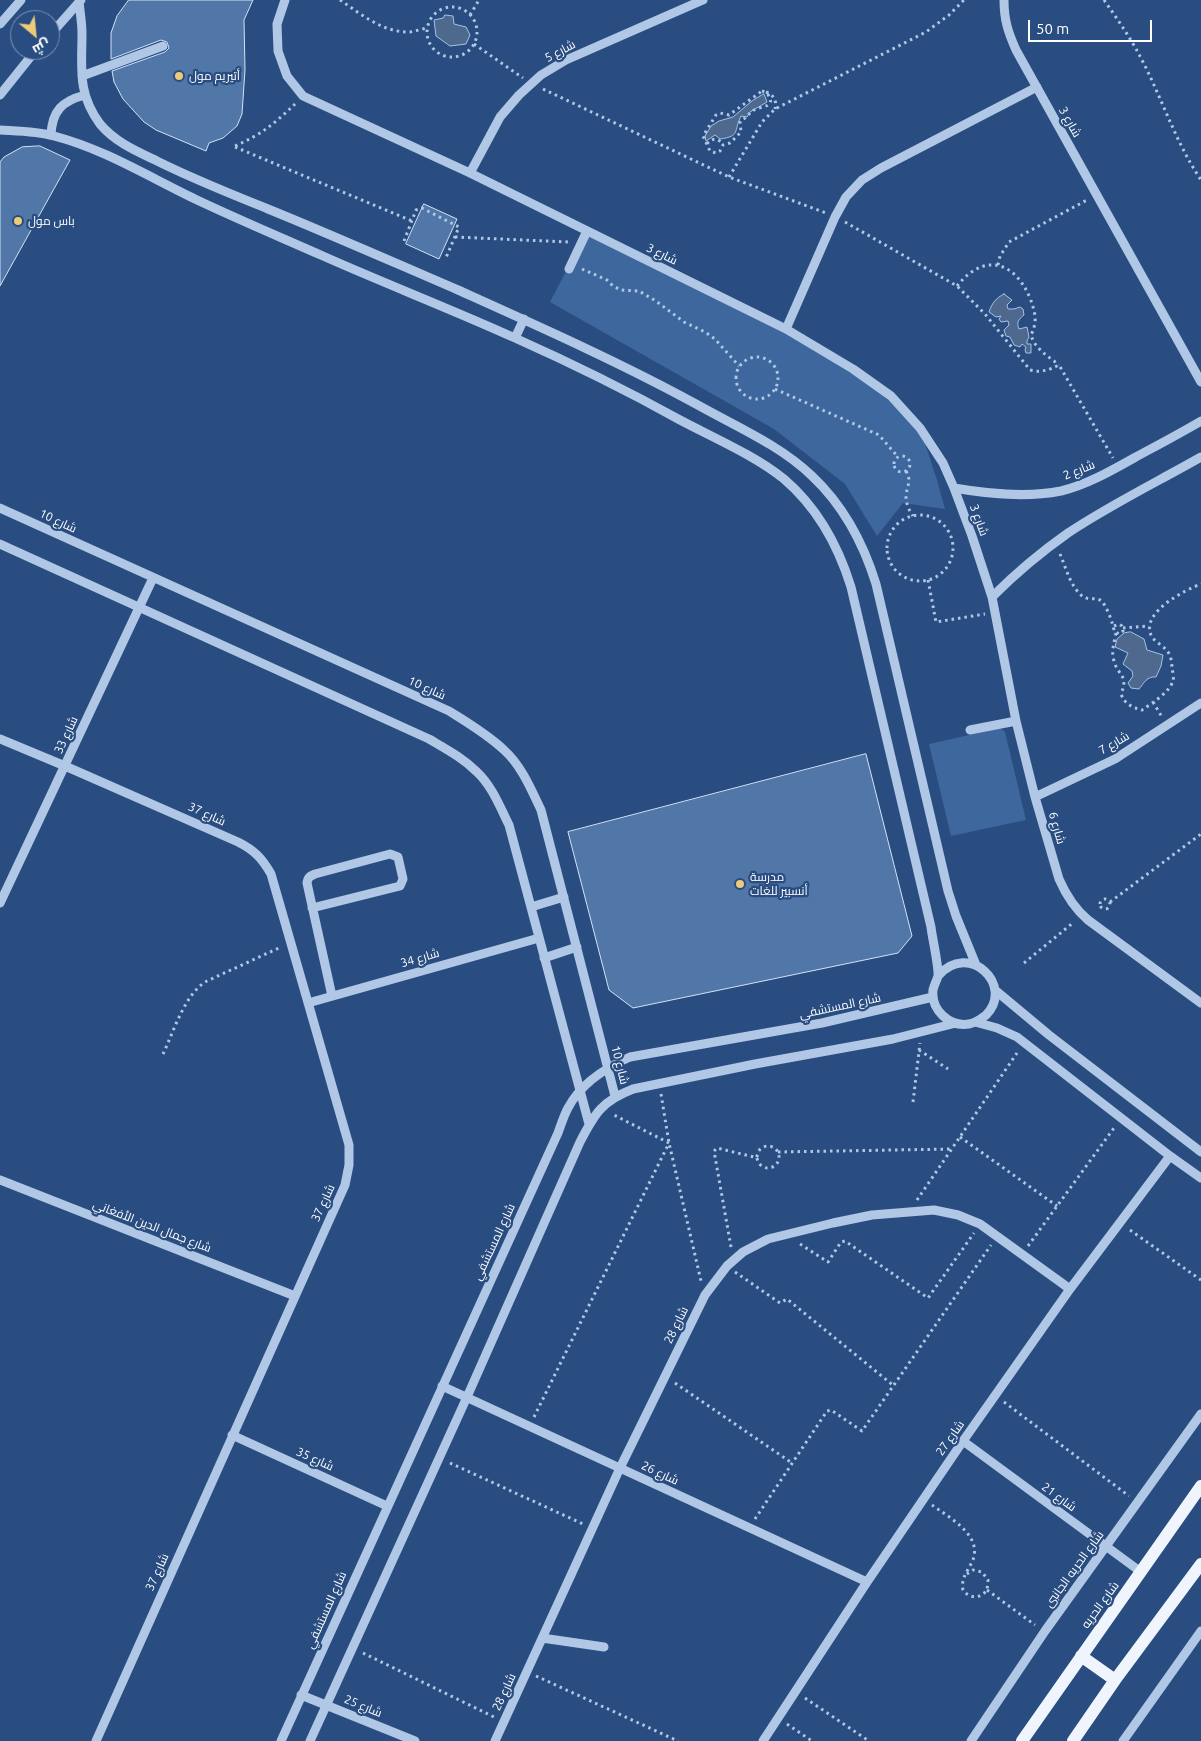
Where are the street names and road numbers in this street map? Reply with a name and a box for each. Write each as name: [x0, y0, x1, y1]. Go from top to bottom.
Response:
street label: شارع 5: [542, 37, 578, 65]
street label: شارع 3: [1056, 104, 1084, 140]
street label: شارع 3: [644, 240, 680, 268]
street label: شارع 2: [1061, 457, 1097, 483]
street label: شارع 3: [967, 502, 991, 538]
street label: شارع 10: [37, 506, 79, 536]
street label: شارع 10: [406, 673, 448, 703]
street label: شارع 33: [51, 714, 81, 756]
street label: شارع 7: [1096, 729, 1132, 757]
street label: شارع 37: [186, 799, 228, 829]
street label: شارع 6: [1046, 810, 1068, 846]
street label: شارع 34: [399, 946, 441, 970]
street label: شارع المستشفي: [798, 990, 882, 1022]
street label: شارع 10: [608, 1044, 632, 1086]
street label: شارع 37: [308, 1182, 338, 1224]
street label: شارع جمال الدين الأفغاني: [91, 1197, 213, 1255]
street label: شارع المستشفي: [470, 1201, 518, 1283]
street label: شارع 28: [661, 1304, 691, 1346]
street label: شارع 27: [933, 1418, 967, 1458]
street label: شارع 35: [294, 1444, 336, 1474]
street label: شارع 26: [639, 1458, 681, 1488]
street label: شارع 21: [1039, 1480, 1079, 1514]
street label: شارع الحريه الجانبى: [1041, 1528, 1107, 1610]
street label: شارع 37: [142, 1551, 172, 1593]
street label: شارع المستشفي: [303, 1569, 349, 1651]
street label: شارع الحريه: [1078, 1579, 1122, 1631]
street label: شارع 28: [489, 1671, 519, 1713]
street label: شارع 25: [342, 1692, 384, 1720]

